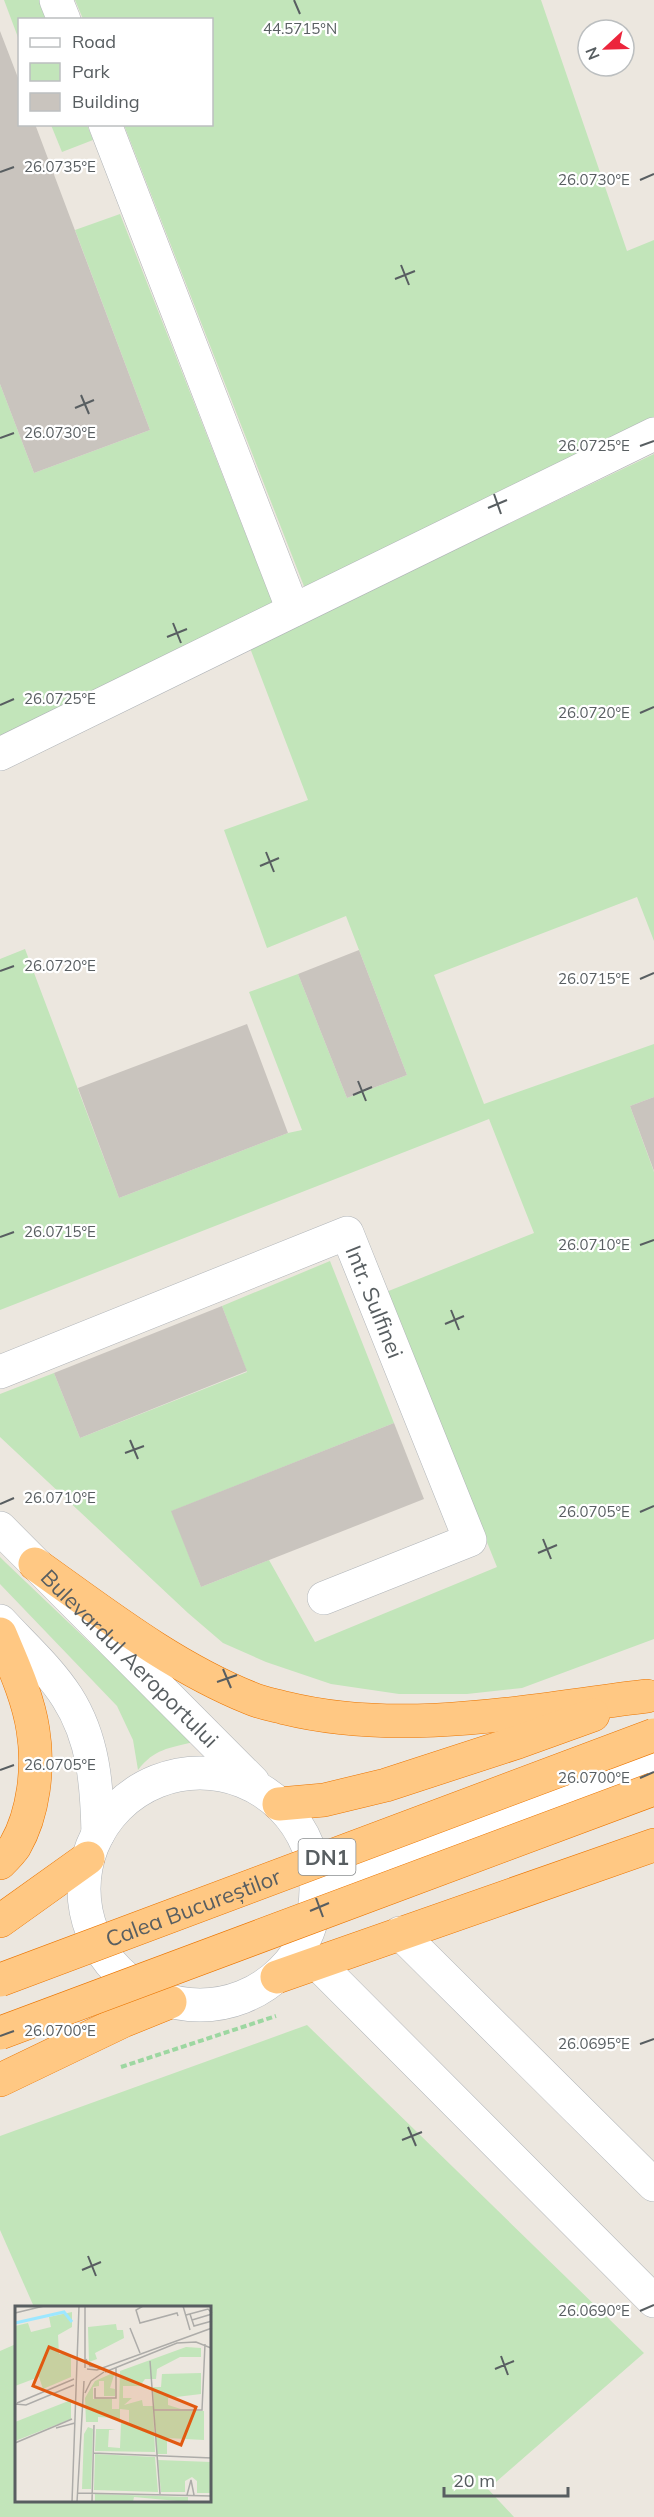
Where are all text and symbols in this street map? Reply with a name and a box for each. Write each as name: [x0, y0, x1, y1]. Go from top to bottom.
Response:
legend: [18, 18, 213, 126]
north arrow: [576, 18, 636, 78]
text: 44.5715°N: [263, 19, 337, 38]
text: Road: [72, 30, 116, 53]
text: N: [581, 44, 604, 63]
text: Park: [72, 60, 111, 83]
text: Building: [72, 90, 140, 113]
text: 26.0735°E: [24, 157, 96, 176]
text: 26.0730°E: [558, 170, 630, 189]
text: 26.0730°E: [24, 423, 96, 442]
text: 26.0725°E: [558, 436, 630, 455]
text: 26.0725°E: [24, 689, 96, 708]
text: 26.0720°E: [558, 703, 630, 722]
text: 26.0720°E: [24, 956, 96, 975]
text: 26.0715°E: [558, 969, 630, 988]
text: 26.0715°E: [24, 1222, 96, 1241]
text: 26.0710°E: [558, 1235, 630, 1254]
street label: Intr. Sulfinei: [339, 1241, 410, 1362]
text: 26.0710°E: [24, 1488, 96, 1507]
text: 26.0705°E: [558, 1502, 630, 1521]
street label: Bulevardul Aeroportului: [35, 1563, 225, 1753]
text: 26.0705°E: [24, 1755, 96, 1774]
text: 26.0700°E: [558, 1768, 630, 1787]
road number: DN1: [298, 1839, 356, 1875]
street label: Calea Bucureștilor: [101, 1862, 284, 1953]
text: 26.0700°E: [24, 2021, 96, 2040]
text: 26.0695°E: [558, 2034, 630, 2053]
text: 26.0690°E: [558, 2301, 630, 2320]
inset map: [15, 2306, 212, 2502]
scale bar: [444, 2460, 568, 2498]
text: 20 m: [453, 2469, 495, 2492]

